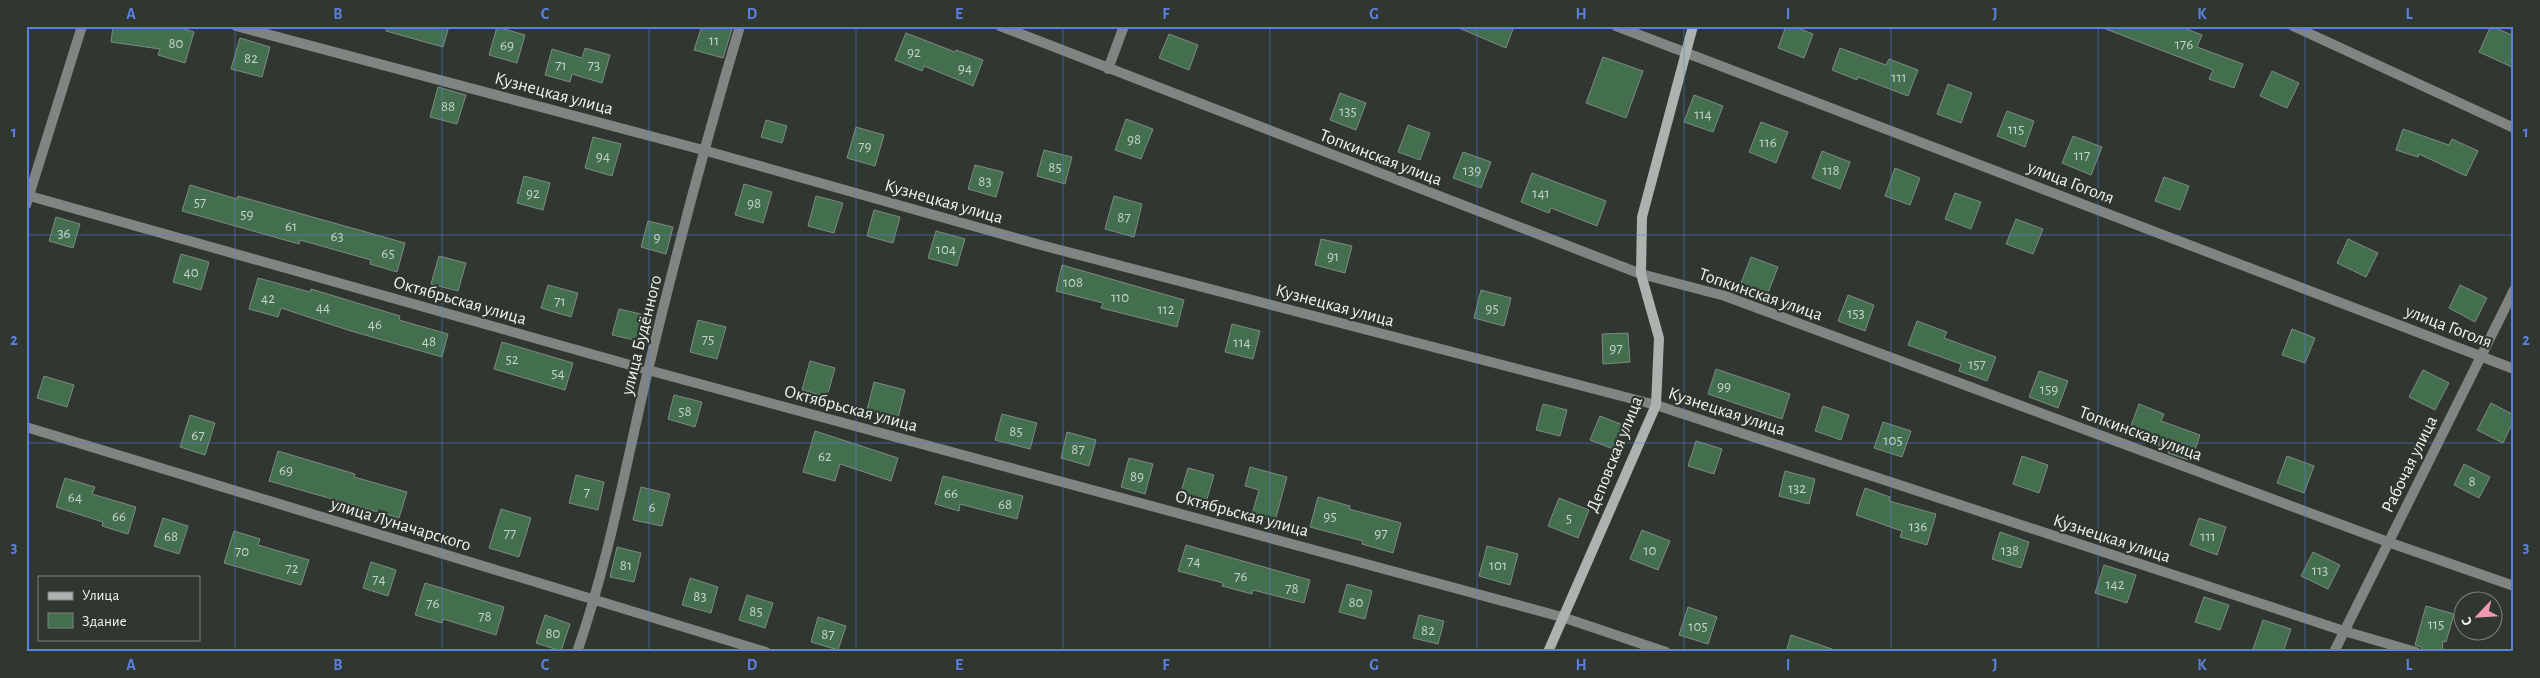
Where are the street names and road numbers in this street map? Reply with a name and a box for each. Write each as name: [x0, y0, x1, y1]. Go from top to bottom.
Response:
street label: Кузнецкая улица: [492, 69, 615, 118]
street label: Топкинская улица: [1317, 126, 1444, 190]
street label: улица Гоголя: [2024, 158, 2117, 208]
street label: Кузнецкая улица: [882, 176, 1005, 227]
street label: Топкинская улица: [1696, 265, 1825, 325]
street label: Октябрьская улица: [391, 272, 529, 329]
street label: улица Будённого: [618, 273, 666, 398]
street label: Кузнецкая улица: [1273, 281, 1396, 330]
street label: улица Гоголя: [2402, 302, 2495, 352]
street label: Октябрьская улица: [782, 381, 920, 435]
street label: Кузнецкая улица: [1666, 385, 1788, 439]
street label: Деповская улица: [1583, 394, 1646, 515]
street label: Топкинская улица: [2077, 403, 2205, 465]
street label: Рабочая улица: [2378, 413, 2441, 516]
street label: Октябрьская улица: [1173, 486, 1311, 540]
street label: улица Луначарского: [328, 495, 473, 555]
street label: Кузнецкая улица: [2051, 512, 2173, 566]

